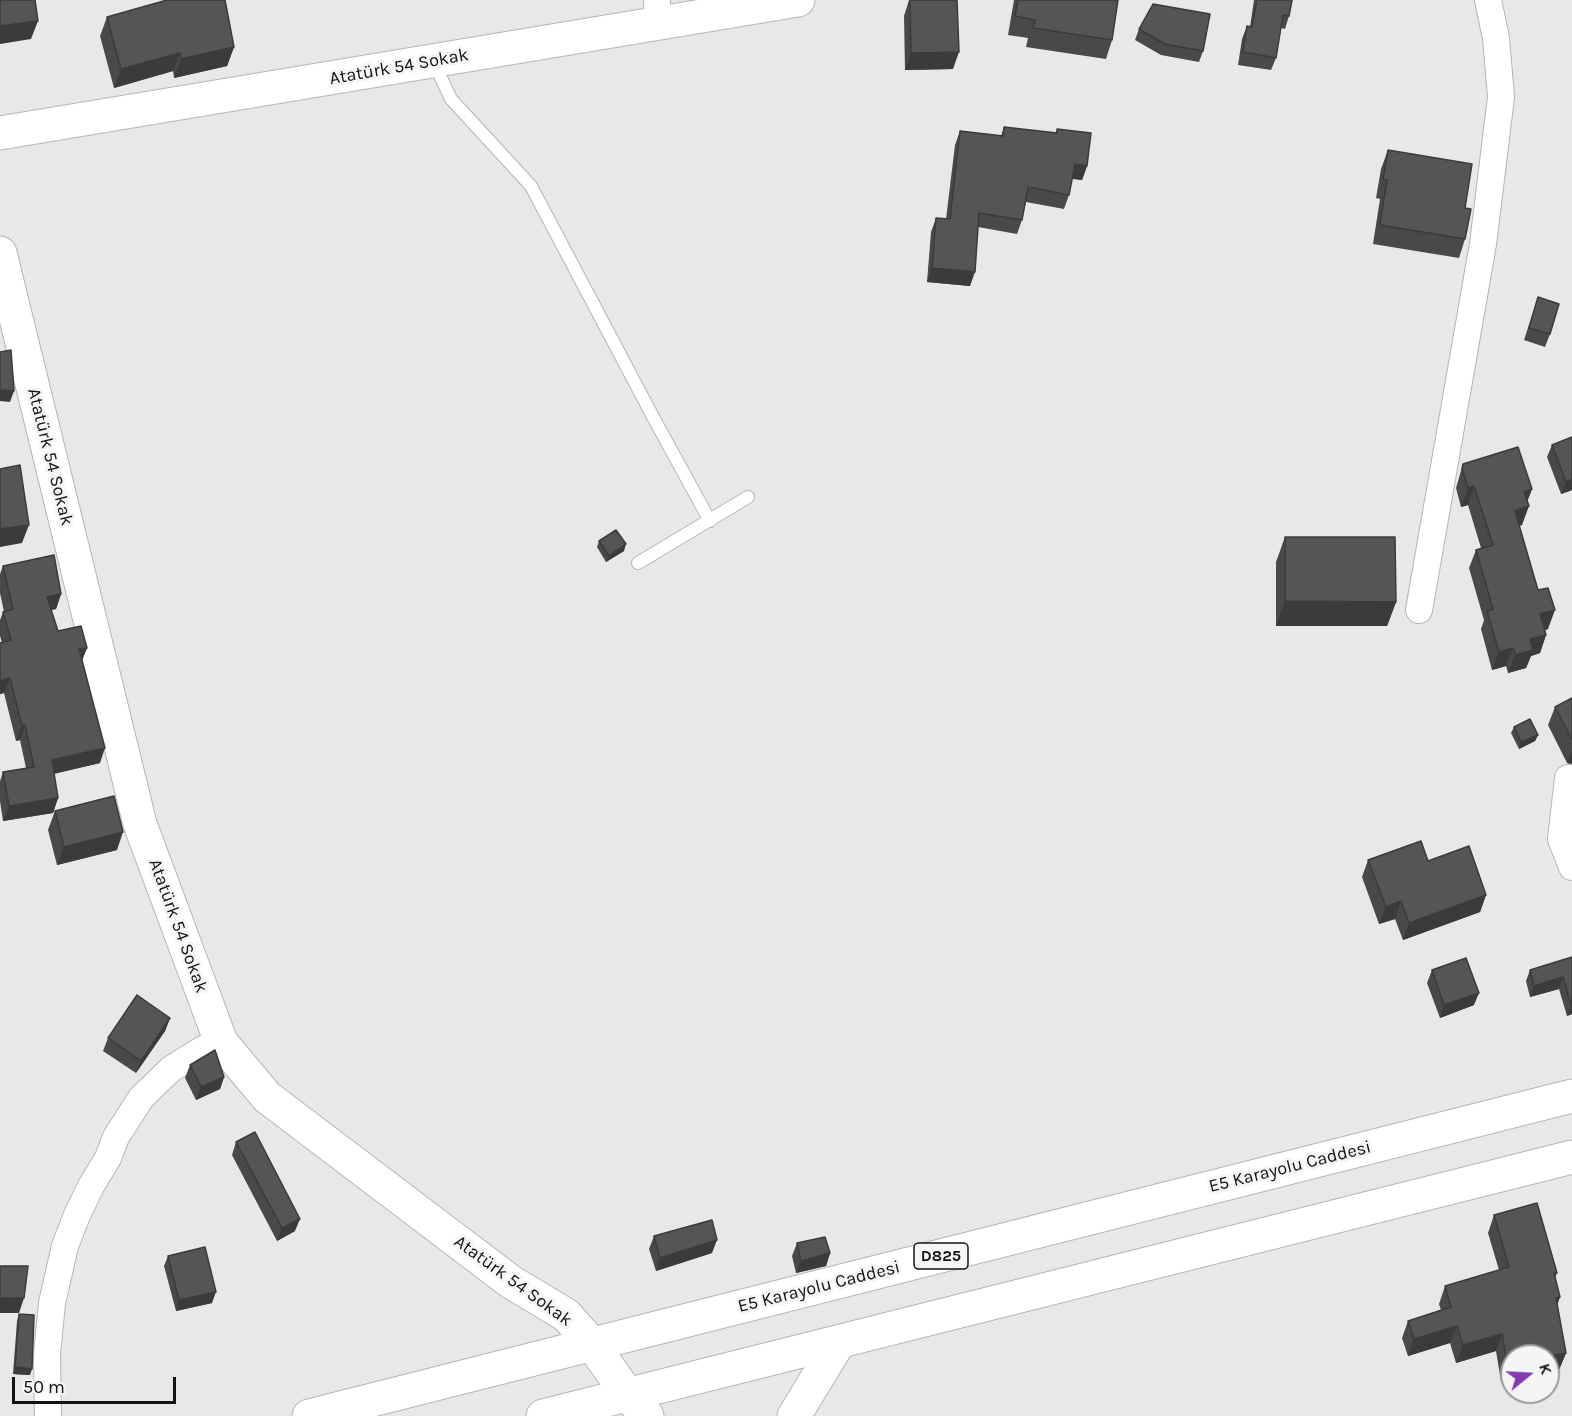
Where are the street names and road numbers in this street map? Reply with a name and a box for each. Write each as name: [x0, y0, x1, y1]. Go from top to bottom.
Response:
street label: Atatürk 54 Sokak: [328, 44, 470, 90]
street label: Atatürk 54 Sokak: [22, 386, 78, 528]
street label: Atatürk 54 Sokak: [144, 856, 212, 996]
street label: E5 Karayolu Caddesi: [1207, 1136, 1373, 1198]
street label: Atatürk 54 Sokak: [450, 1231, 576, 1331]
road number: D825: [914, 1243, 968, 1269]
street label: E5 Karayolu Caddesi: [736, 1256, 902, 1318]

